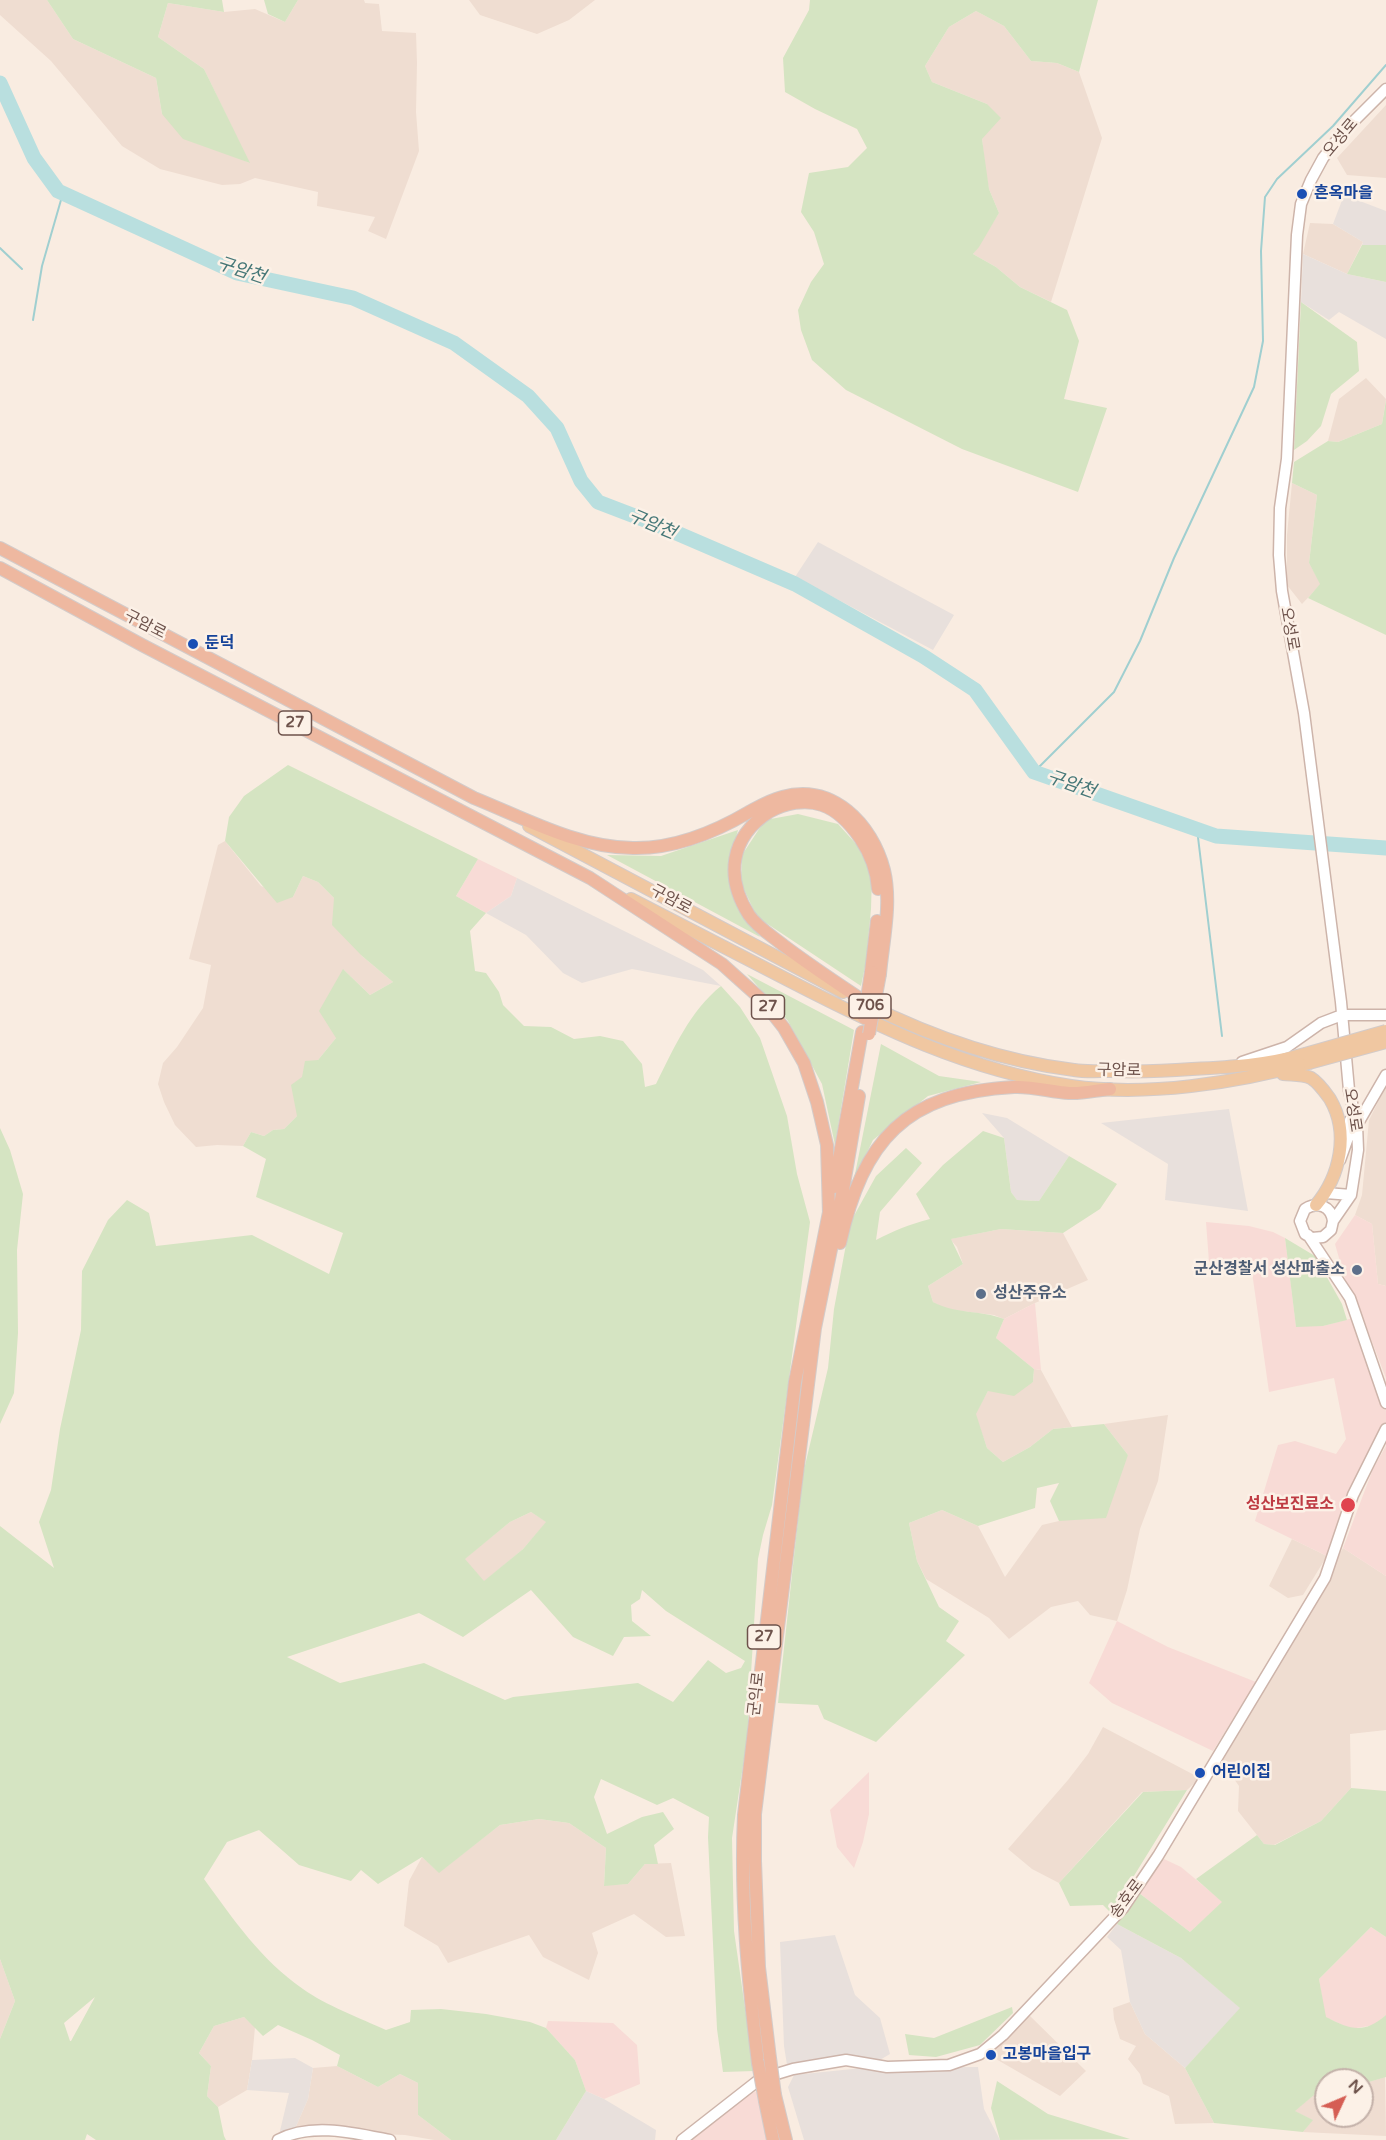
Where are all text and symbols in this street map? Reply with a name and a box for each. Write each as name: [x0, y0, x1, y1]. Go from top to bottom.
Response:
street label: 오성로: [1319, 115, 1363, 161]
place label: 흔옥마을: [1314, 184, 1373, 204]
marker: 흔옥마을: [1295, 187, 1309, 201]
water label: 구암천: [214, 253, 268, 289]
water label: 구암천: [625, 505, 679, 545]
street label: 구암로: [121, 606, 169, 644]
street label: 오성로: [1276, 606, 1302, 652]
place label: 둔덕: [205, 634, 234, 654]
marker: 둔덕: [186, 637, 200, 651]
road number: 27: [278, 711, 312, 735]
water label: 구암천: [1044, 767, 1098, 803]
street label: 구암로: [647, 881, 695, 919]
road number: 706: [849, 994, 891, 1018]
road number: 27: [752, 995, 784, 1019]
street label: 구암로: [1097, 1061, 1141, 1081]
street label: 오성로: [1339, 1087, 1365, 1133]
place label: 군산경찰서 성산파출소: [1194, 1260, 1345, 1280]
marker: 군산경찰서 성산파출소: [1350, 1263, 1364, 1277]
place label: 성산주유소: [993, 1284, 1067, 1304]
marker: 성산주유소: [974, 1287, 988, 1301]
place label: 성산보진료소: [1246, 1495, 1334, 1515]
marker: 성산보진료소: [1339, 1496, 1357, 1514]
road number: 27: [748, 1625, 780, 1649]
street label: 군익로: [745, 1671, 769, 1717]
place label: 어린이집: [1212, 1763, 1271, 1783]
marker: 어린이집: [1193, 1766, 1207, 1780]
street label: 송호로: [1106, 1876, 1148, 1922]
place label: 고봉마을입구: [1003, 2045, 1091, 2065]
marker: 고봉마을입구: [984, 2048, 998, 2062]
north arrow: [1314, 2068, 1374, 2128]
text: N: [1344, 2075, 1367, 2098]

